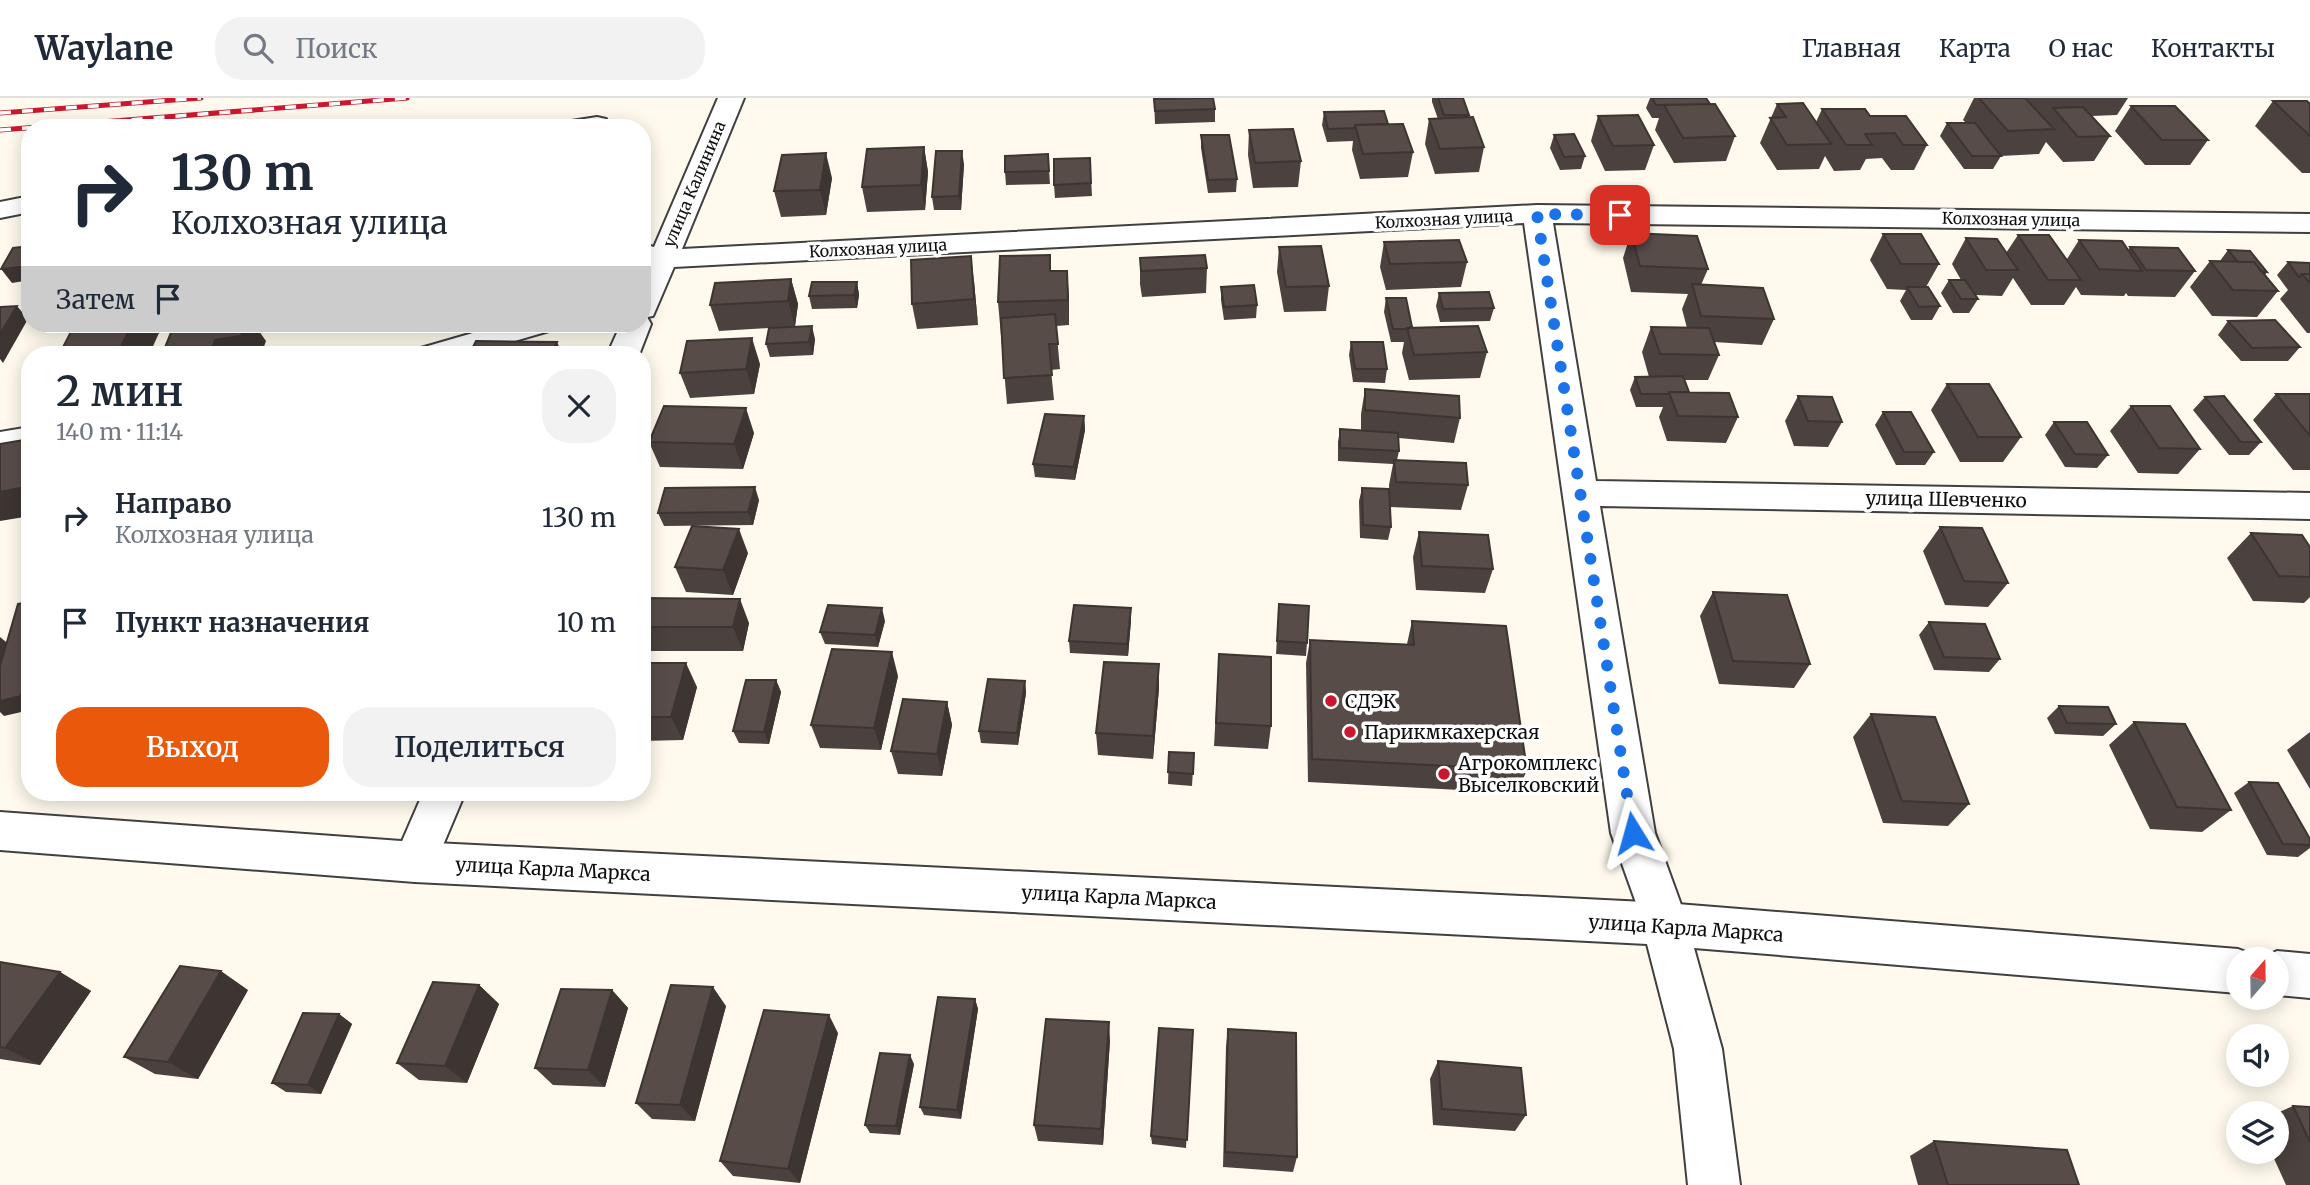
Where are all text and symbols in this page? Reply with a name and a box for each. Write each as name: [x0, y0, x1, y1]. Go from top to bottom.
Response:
search box: [215, 17, 705, 80]
text: Waylane: [35, 28, 173, 69]
icon: search: [239, 29, 277, 67]
text: Поиск: [295, 32, 378, 65]
text: Главная: [1802, 33, 1901, 64]
text: Карта: [1939, 33, 2011, 64]
text: О нас: [2049, 33, 2113, 64]
text: Контакты: [2151, 33, 2275, 64]
street label: улица Калинина: [658, 118, 730, 250]
text: 130 m: [171, 142, 314, 203]
icon: right: [56, 147, 147, 238]
pin: [1590, 185, 1650, 245]
icon: arrive: [1601, 196, 1639, 234]
text: Колхозная улица: [171, 203, 448, 243]
street label: Колхозная улица: [1374, 205, 1514, 233]
street label: Колхозная улица: [1942, 208, 2081, 230]
street label: Колхозная улица: [808, 234, 948, 262]
icon: arrive: [149, 280, 187, 318]
text: Затем: [56, 283, 135, 316]
text: 2 мин: [56, 365, 184, 417]
button: close: [542, 369, 616, 443]
text: 140 m · 11:14: [56, 417, 183, 446]
street label: улица Шевченко: [1865, 486, 2027, 512]
text: Направо: [115, 487, 232, 520]
icon: right: [56, 499, 94, 537]
text: 130 m: [542, 501, 616, 534]
text: Колхозная улица: [115, 520, 314, 549]
icon: arrive: [56, 604, 94, 642]
text: Пункт назначения: [115, 606, 369, 639]
text: 10 m: [557, 606, 616, 639]
place label: СДЭК: [1345, 689, 1397, 713]
marker: СДЭК: [1323, 693, 1339, 709]
button: Выход: [56, 707, 329, 787]
button: Поделиться: [343, 707, 616, 787]
place label: Парикмкахерская: [1364, 720, 1540, 744]
marker: Парикмкахерская: [1342, 724, 1358, 740]
place label: Агрокомплекс Выселковский: [1457, 751, 1599, 797]
marker: Агрокомплекс Выселковский: [1436, 766, 1452, 782]
position arrow: [1596, 796, 1670, 870]
street label: улица Карла Маркса: [455, 852, 651, 886]
street label: улица Карла Маркса: [1021, 880, 1217, 914]
street label: улица Карла Маркса: [1588, 909, 1784, 947]
north arrow: [2226, 947, 2289, 1010]
map controls: [2226, 947, 2289, 1164]
button: sound: [2226, 1024, 2289, 1087]
button: layers: [2226, 1101, 2289, 1164]

